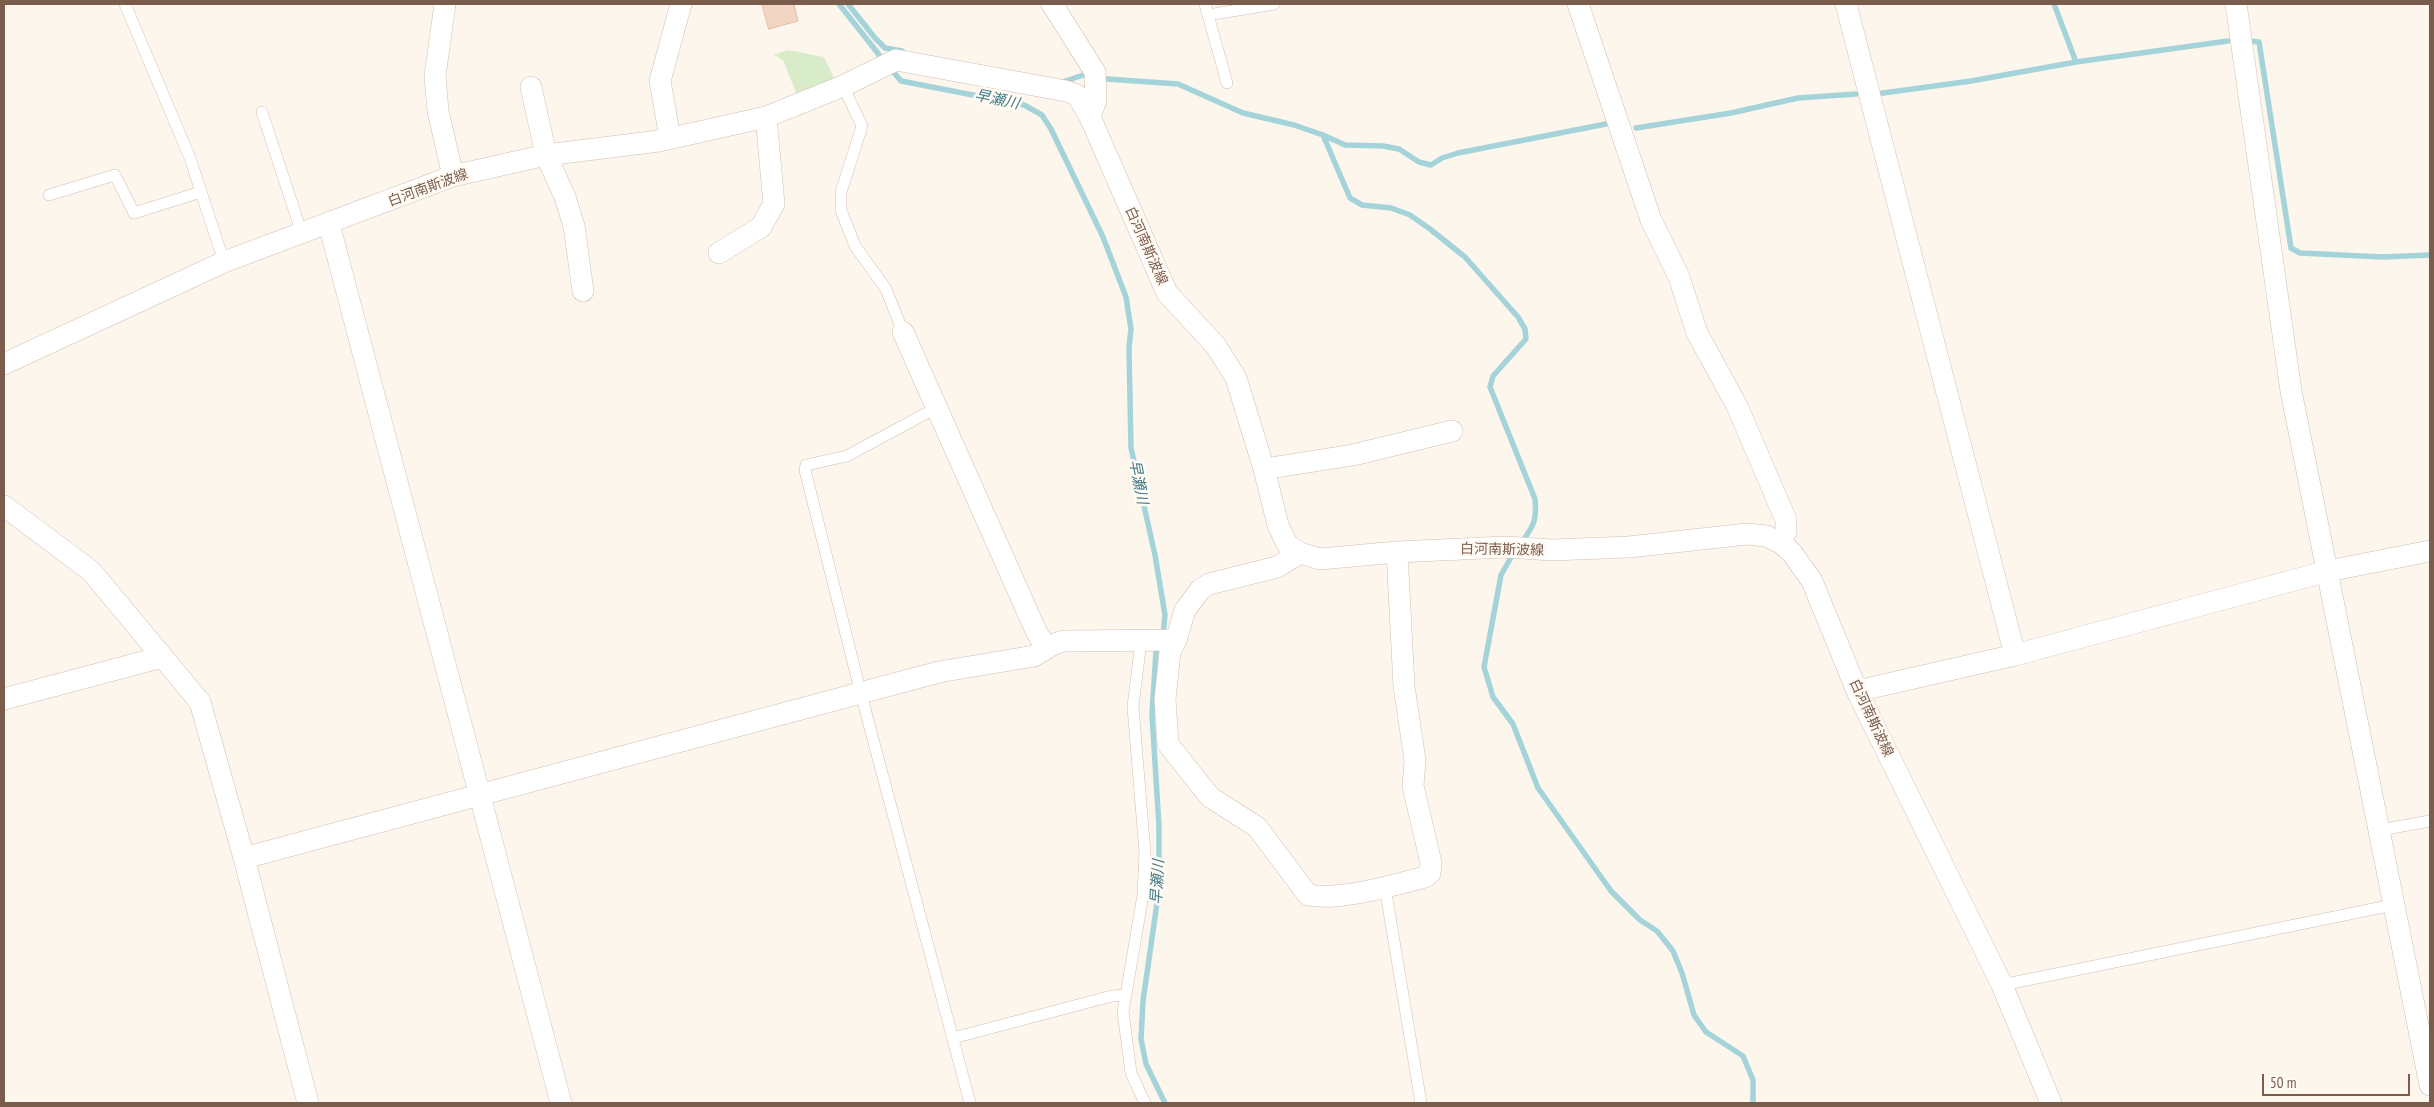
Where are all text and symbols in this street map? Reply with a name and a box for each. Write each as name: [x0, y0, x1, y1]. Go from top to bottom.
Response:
water label: 早瀬川: [973, 87, 1021, 113]
street label: 白河南斯波線: [386, 166, 470, 210]
street label: 白河南斯波線: [1121, 204, 1171, 288]
water label: 早瀬川: [1125, 458, 1151, 506]
street label: 白河南斯波線: [1460, 541, 1544, 559]
street label: 白河南斯波線: [1846, 676, 1896, 760]
water label: 早瀬川: [1148, 859, 1168, 905]
scale bar: [2264, 1064, 2412, 1096]
text: 50 m: [2270, 1073, 2296, 1092]

